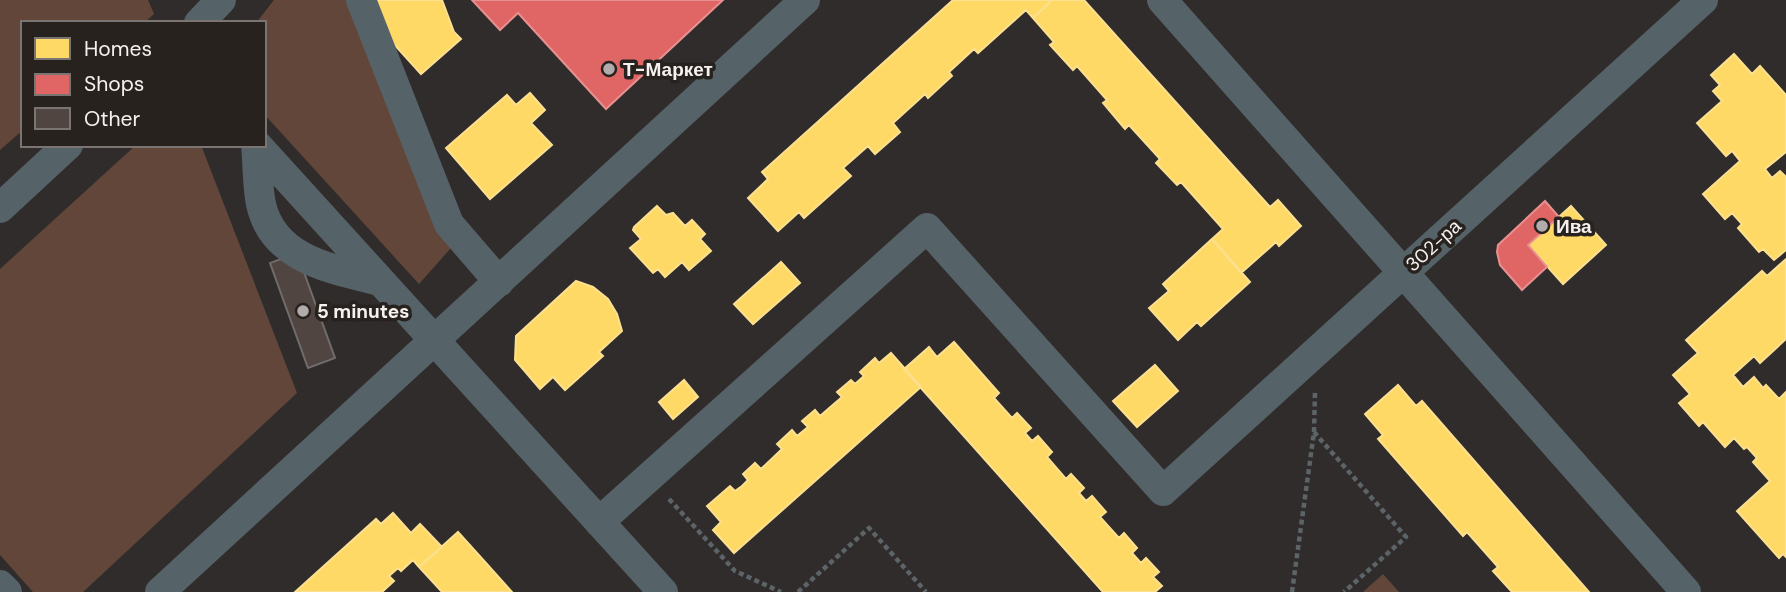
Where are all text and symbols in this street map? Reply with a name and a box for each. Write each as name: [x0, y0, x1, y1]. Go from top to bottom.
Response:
legend: [21, 21, 266, 147]
text: Homes: [84, 35, 152, 63]
place label: Т-Маркет: [623, 57, 713, 82]
marker: Т-Маркет: [601, 61, 617, 77]
text: Shops: [84, 70, 144, 98]
text: Other: [84, 105, 140, 133]
street label: 302-ра: [1400, 214, 1467, 277]
place label: Ива: [1556, 214, 1592, 239]
marker: Ива: [1534, 218, 1550, 234]
place label: 5 minutes: [317, 299, 409, 324]
marker: 5 minutes: [295, 303, 311, 319]

